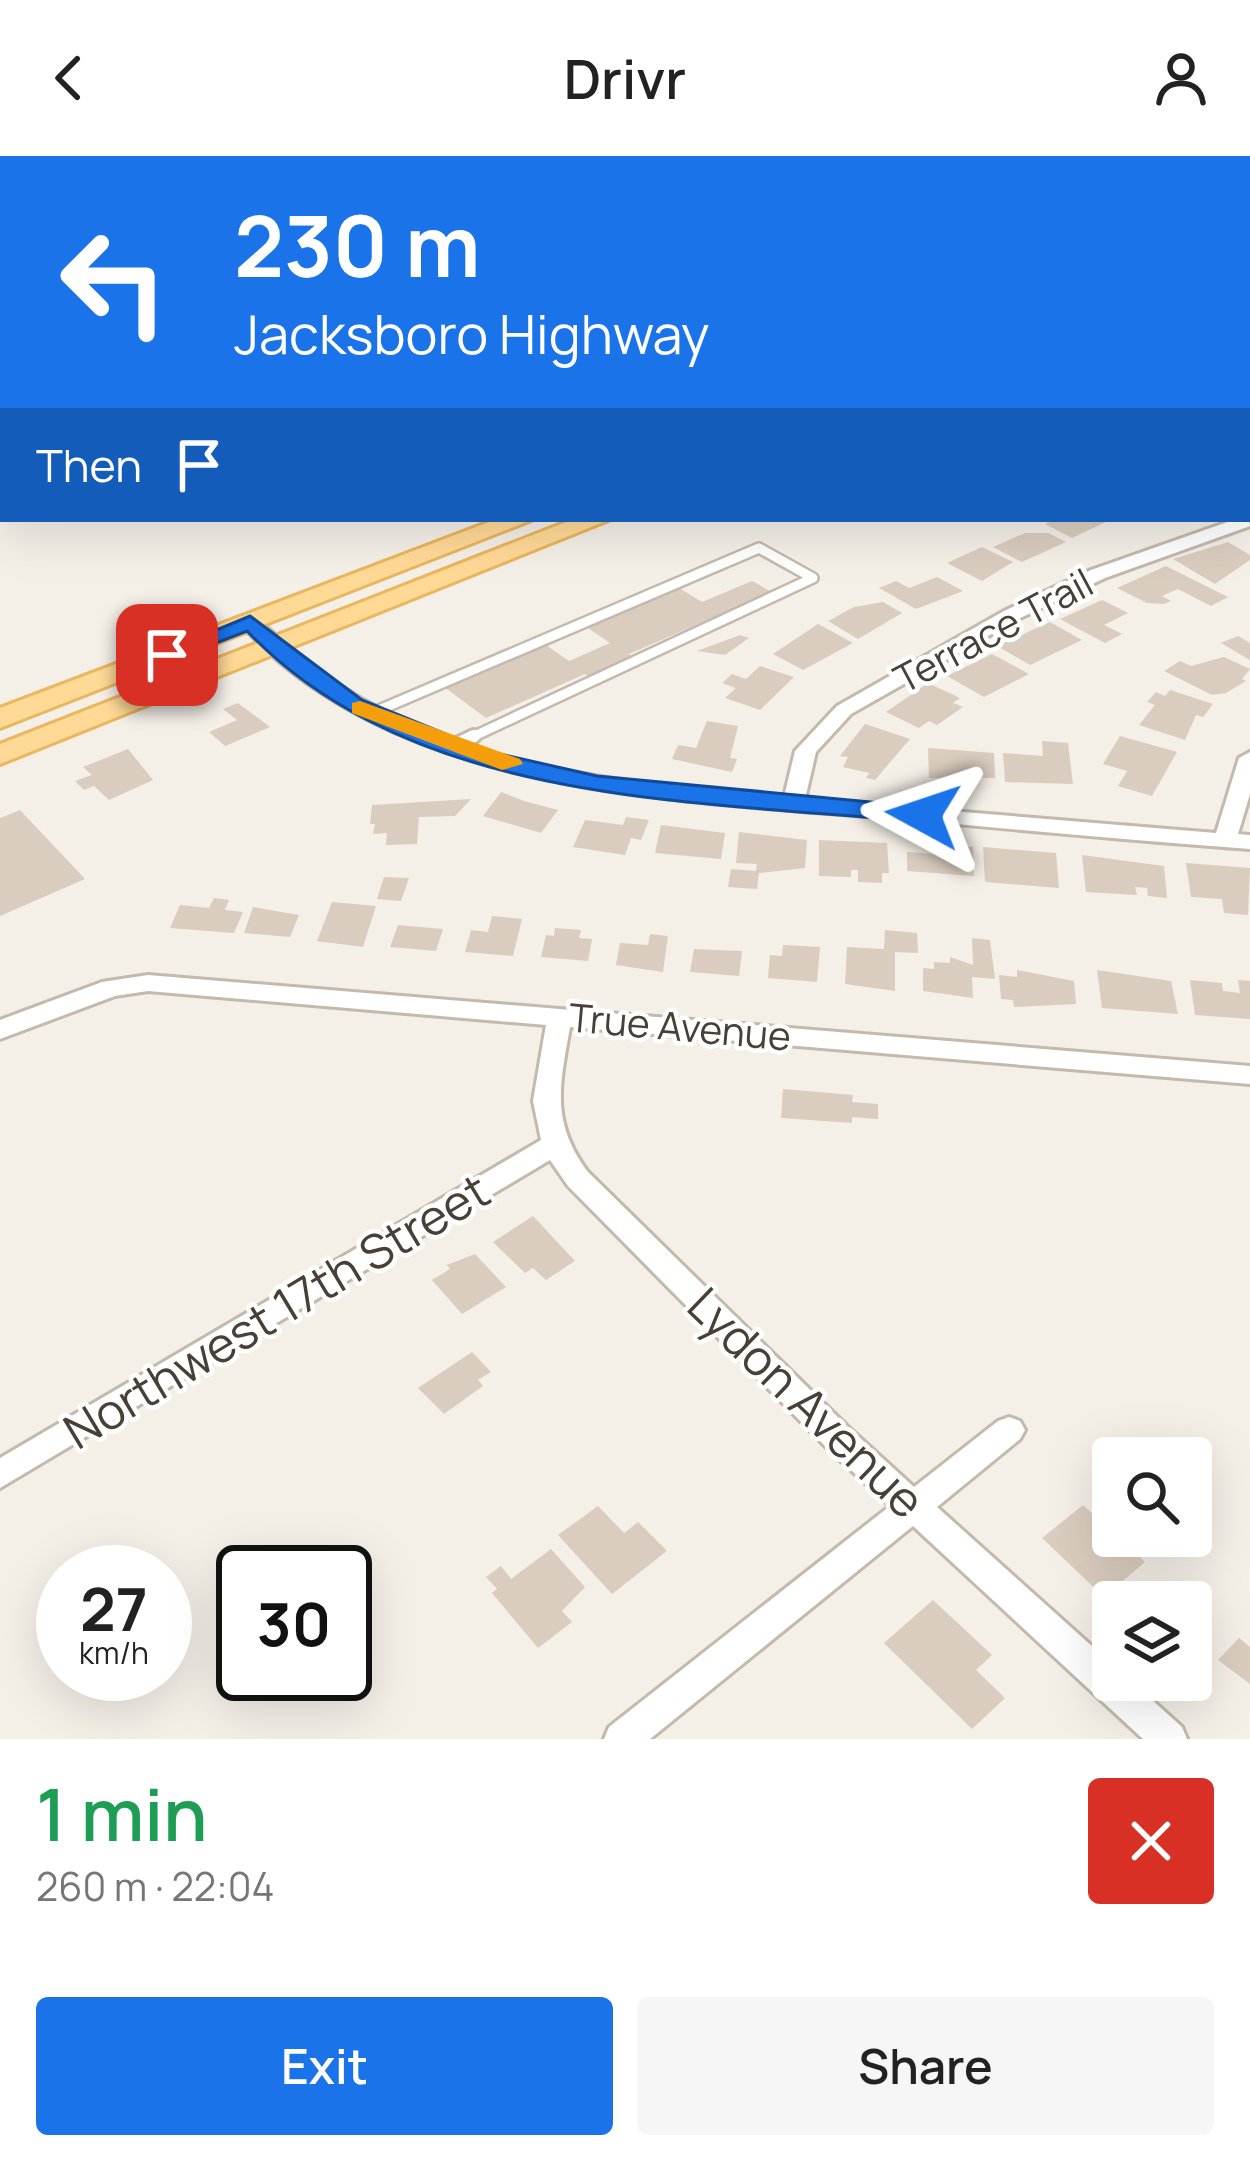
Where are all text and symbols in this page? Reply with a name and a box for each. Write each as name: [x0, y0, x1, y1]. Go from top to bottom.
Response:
text: Drivr: [564, 41, 686, 115]
icon: back: [36, 45, 102, 111]
icon: person: [1148, 45, 1214, 111]
text: 230 m: [234, 187, 480, 302]
icon: left: [36, 204, 192, 360]
text: Jacksboro Highway: [234, 296, 709, 370]
icon: arrive: [166, 432, 232, 498]
text: Then: [36, 434, 142, 496]
street label: Terrace Trail: [884, 555, 1102, 705]
pin: [116, 604, 218, 706]
icon: arrive: [134, 622, 200, 688]
position arrow: [860, 752, 986, 878]
street label: True Avenue: [567, 989, 793, 1063]
street label: Northwest 17th Street: [51, 1157, 501, 1463]
street label: Lydon Avenue: [674, 1272, 940, 1532]
map controls: [1092, 1437, 1212, 1701]
button: search: [1092, 1437, 1212, 1557]
speed limit sign: 30: [216, 1545, 372, 1701]
text: 27: [80, 1567, 148, 1649]
button: layers: [1092, 1581, 1212, 1701]
text: km/h: [79, 1632, 149, 1673]
text: 1 min: [36, 1764, 208, 1863]
button: close: [1088, 1778, 1214, 1904]
text: 260 m · 22:04: [36, 1859, 274, 1913]
button: Exit: [36, 1997, 613, 2135]
button: Share: [637, 1997, 1214, 2135]

